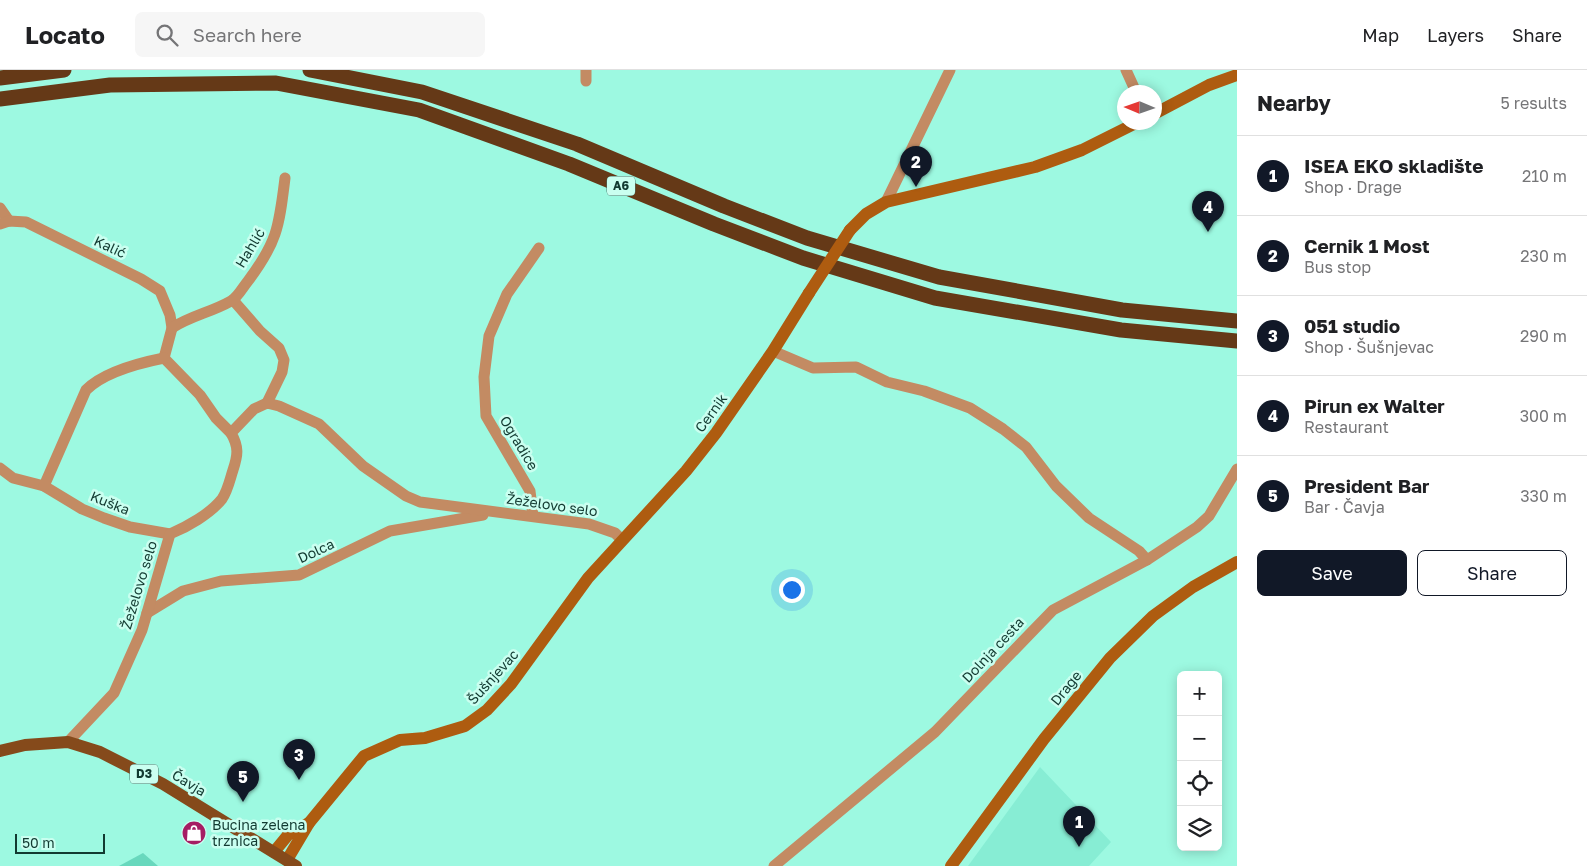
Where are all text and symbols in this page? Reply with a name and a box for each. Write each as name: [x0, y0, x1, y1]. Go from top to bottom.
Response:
search box: [135, 12, 485, 57]
text: Locato: [25, 20, 105, 49]
icon: search: [153, 21, 181, 49]
text: Search here: [193, 23, 302, 46]
text: Map: [1362, 24, 1399, 46]
text: Layers: [1427, 24, 1484, 46]
text: Share: [1512, 24, 1562, 46]
north arrow: [1117, 85, 1162, 130]
text: Nearby: [1257, 90, 1331, 116]
text: 5 results: [1501, 93, 1567, 113]
pin: 2: [900, 146, 932, 187]
text: ISEA EKO skladište: [1304, 154, 1483, 177]
text: 1: [1269, 166, 1277, 186]
text: 210 m: [1522, 166, 1567, 186]
road number: A6: [607, 176, 635, 195]
text: Shop · Drage: [1304, 177, 1402, 197]
pin: 4: [1192, 191, 1224, 232]
street label: Hahlić: [231, 225, 268, 271]
street label: Kalić: [92, 232, 129, 261]
text: Cernik 1 Most: [1304, 234, 1430, 257]
text: 2: [1268, 246, 1278, 266]
text: 230 m: [1520, 246, 1567, 266]
text: Bus stop: [1304, 257, 1371, 277]
text: 051 studio: [1304, 314, 1400, 337]
text: 3: [1268, 326, 1278, 346]
text: 290 m: [1520, 326, 1567, 346]
text: Shop · Šušnjevac: [1304, 337, 1434, 357]
street label: Cernik: [691, 390, 730, 435]
text: Pirun ex Walter: [1304, 394, 1445, 417]
text: 4: [1268, 406, 1278, 426]
text: 300 m: [1520, 406, 1567, 426]
street label: Ogradice: [497, 413, 542, 473]
text: Restaurant: [1304, 417, 1389, 437]
text: President Bar: [1304, 474, 1429, 497]
text: 5: [1268, 486, 1278, 506]
text: 330 m: [1520, 486, 1567, 506]
street label: Kuška: [88, 487, 132, 518]
street label: Žeželovo selo: [505, 490, 599, 519]
text: Bar · Čavja: [1304, 497, 1385, 517]
street label: Dolca: [295, 535, 337, 566]
street label: Žeželovo selo: [117, 539, 160, 631]
button: Save: [1257, 550, 1407, 596]
button: Share: [1417, 550, 1567, 596]
your location: [779, 577, 805, 603]
street label: Dolnja cesta: [958, 613, 1027, 686]
street label: Šušnjevac: [464, 645, 522, 708]
street label: Drage: [1046, 667, 1085, 708]
map controls: [1177, 671, 1222, 851]
button: +: [1177, 671, 1222, 716]
button: −: [1177, 716, 1222, 761]
pin: 3: [283, 739, 315, 780]
pin: 5: [227, 761, 259, 802]
button: locate: [1177, 761, 1222, 806]
road number: D3: [130, 764, 158, 784]
street label: Čavja: [169, 766, 209, 799]
pin: 1: [1063, 806, 1095, 847]
button: layers: [1177, 806, 1222, 851]
place label: Bucina zelena trznica: [212, 816, 306, 849]
shop icon: Bucina zelena trznica: [181, 820, 207, 846]
scale bar: [15, 831, 105, 854]
text: 50 m: [22, 834, 55, 851]

